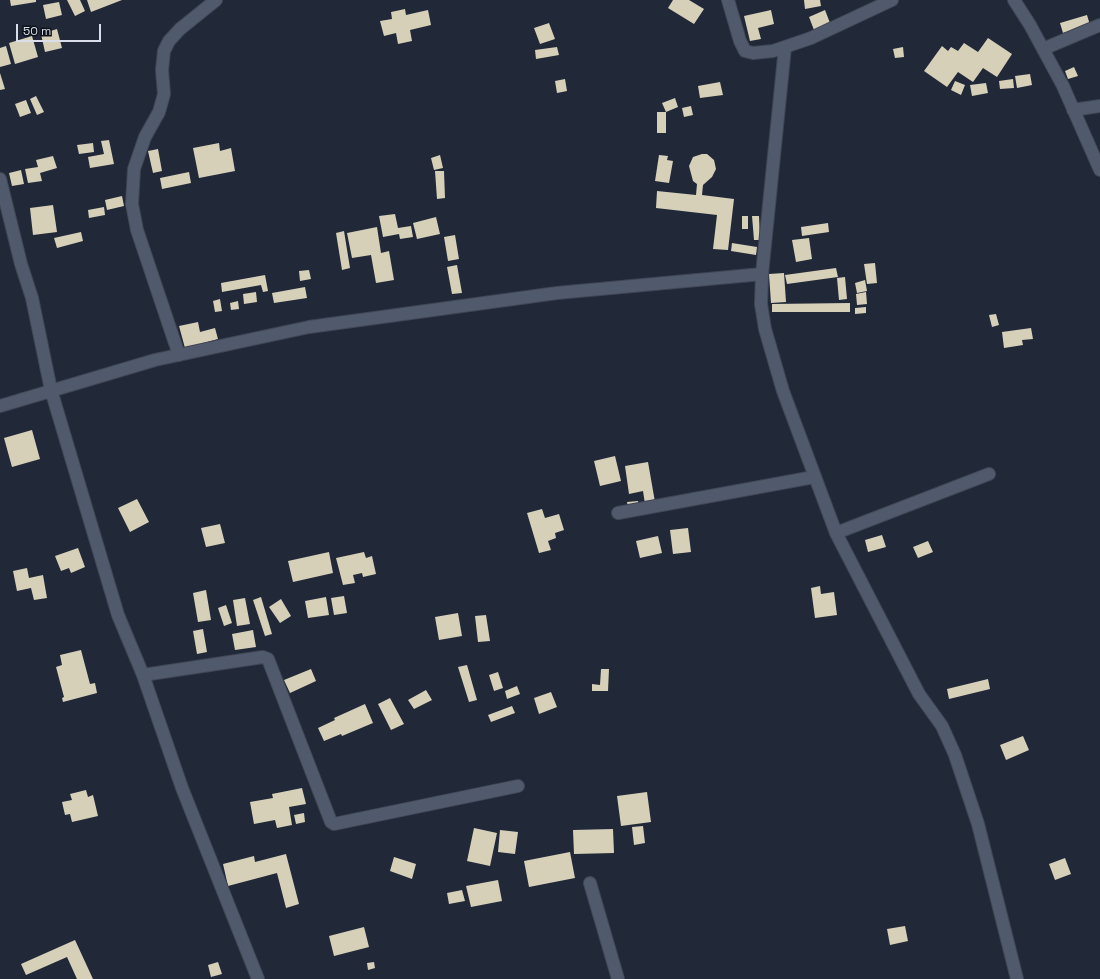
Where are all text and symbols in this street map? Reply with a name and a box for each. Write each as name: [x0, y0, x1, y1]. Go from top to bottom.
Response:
scale bar: [18, 16, 103, 42]
text: 50 m: [23, 23, 51, 39]

